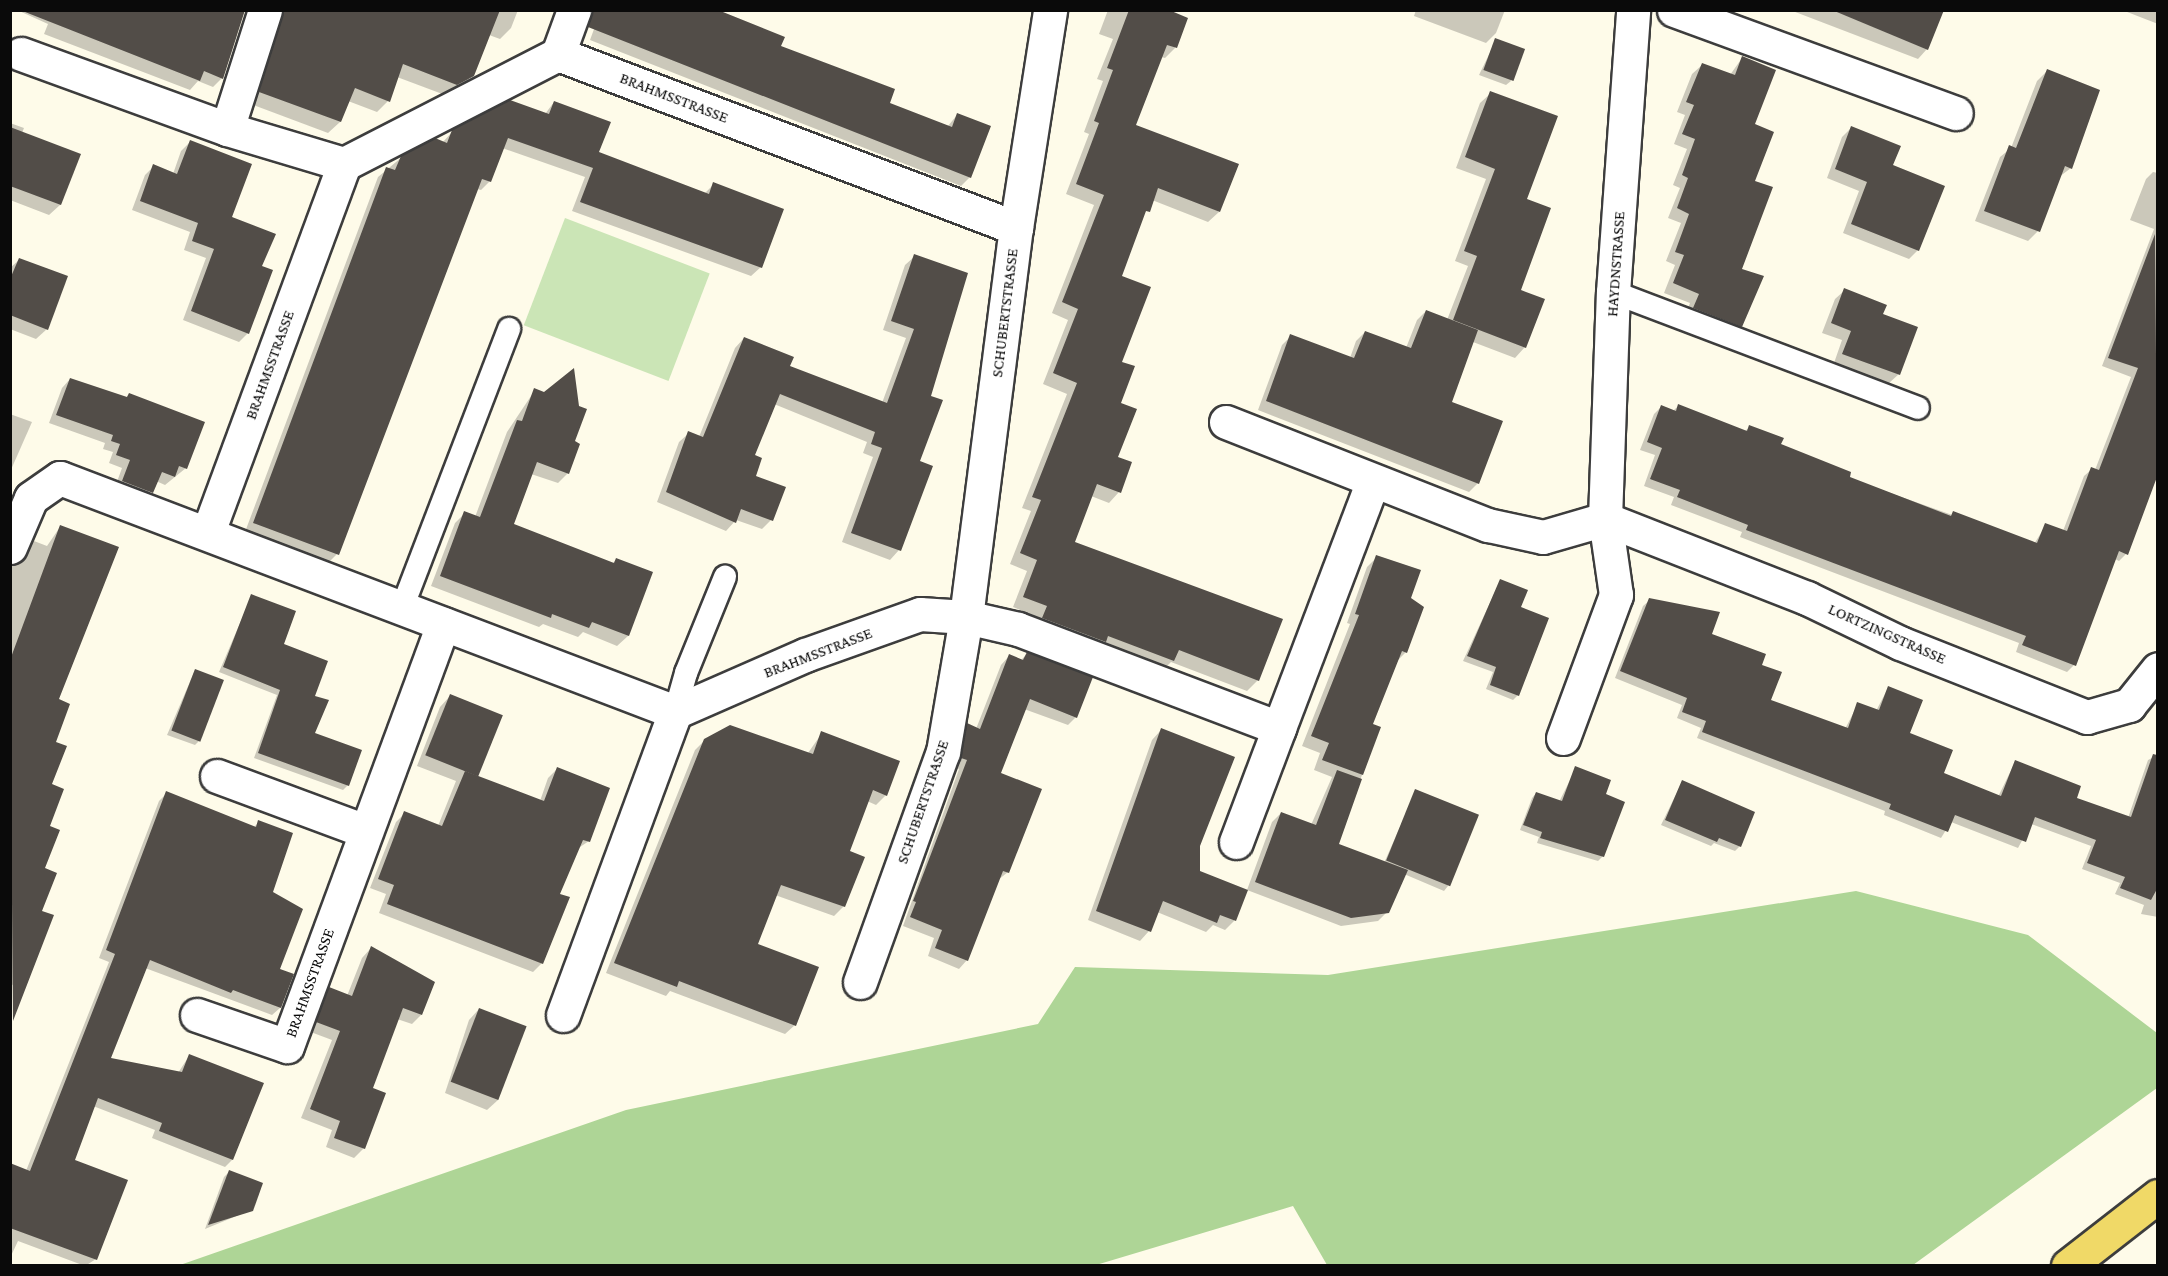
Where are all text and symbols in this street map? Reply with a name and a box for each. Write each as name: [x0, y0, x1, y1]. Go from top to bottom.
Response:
street label: BRAHMSSTRASSE: [617, 68, 731, 128]
street label: HAYDNSTRASSE: [1603, 211, 1629, 317]
street label: SCHUBERTSTRASSE: [988, 248, 1022, 378]
street label: BRAHMSSTRASSE: [241, 308, 299, 422]
street label: LORTZINGSTRASSE: [1825, 599, 1949, 669]
street label: BRAHMSSTRASSE: [761, 623, 875, 683]
street label: SCHUBERTSTRASSE: [893, 738, 953, 866]
street label: BRAHMSSTRASSE: [281, 926, 339, 1040]

